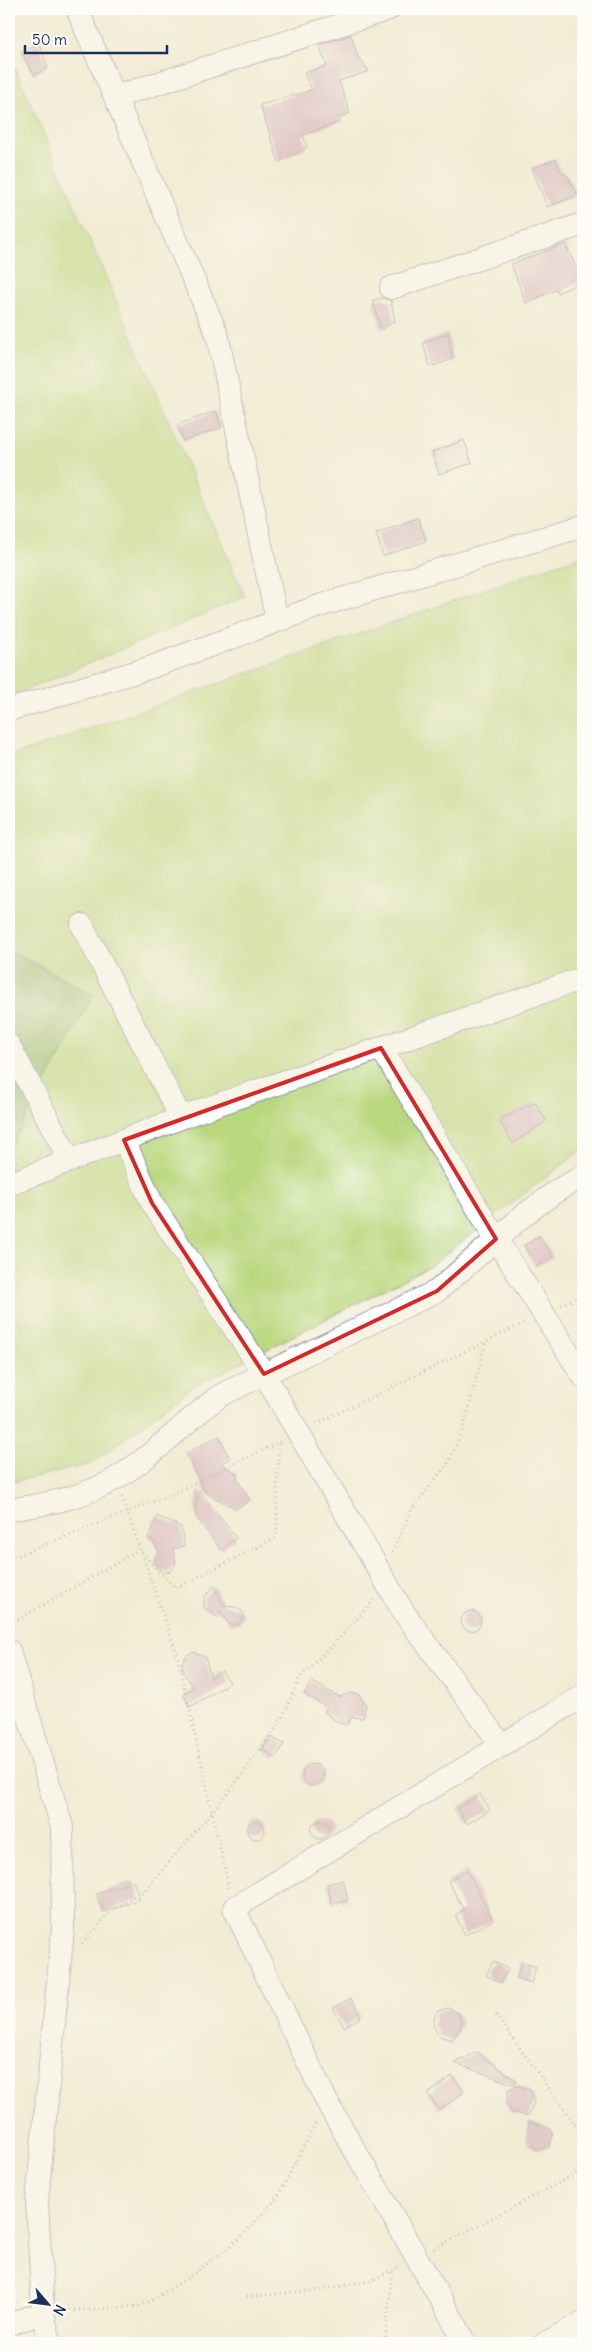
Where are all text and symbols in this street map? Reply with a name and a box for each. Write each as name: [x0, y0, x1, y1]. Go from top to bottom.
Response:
scale bar: [25, 22, 168, 54]
text: 50 m: [32, 30, 67, 49]
north arrow: [22, 2280, 72, 2330]
text: N: [49, 2302, 70, 2319]

